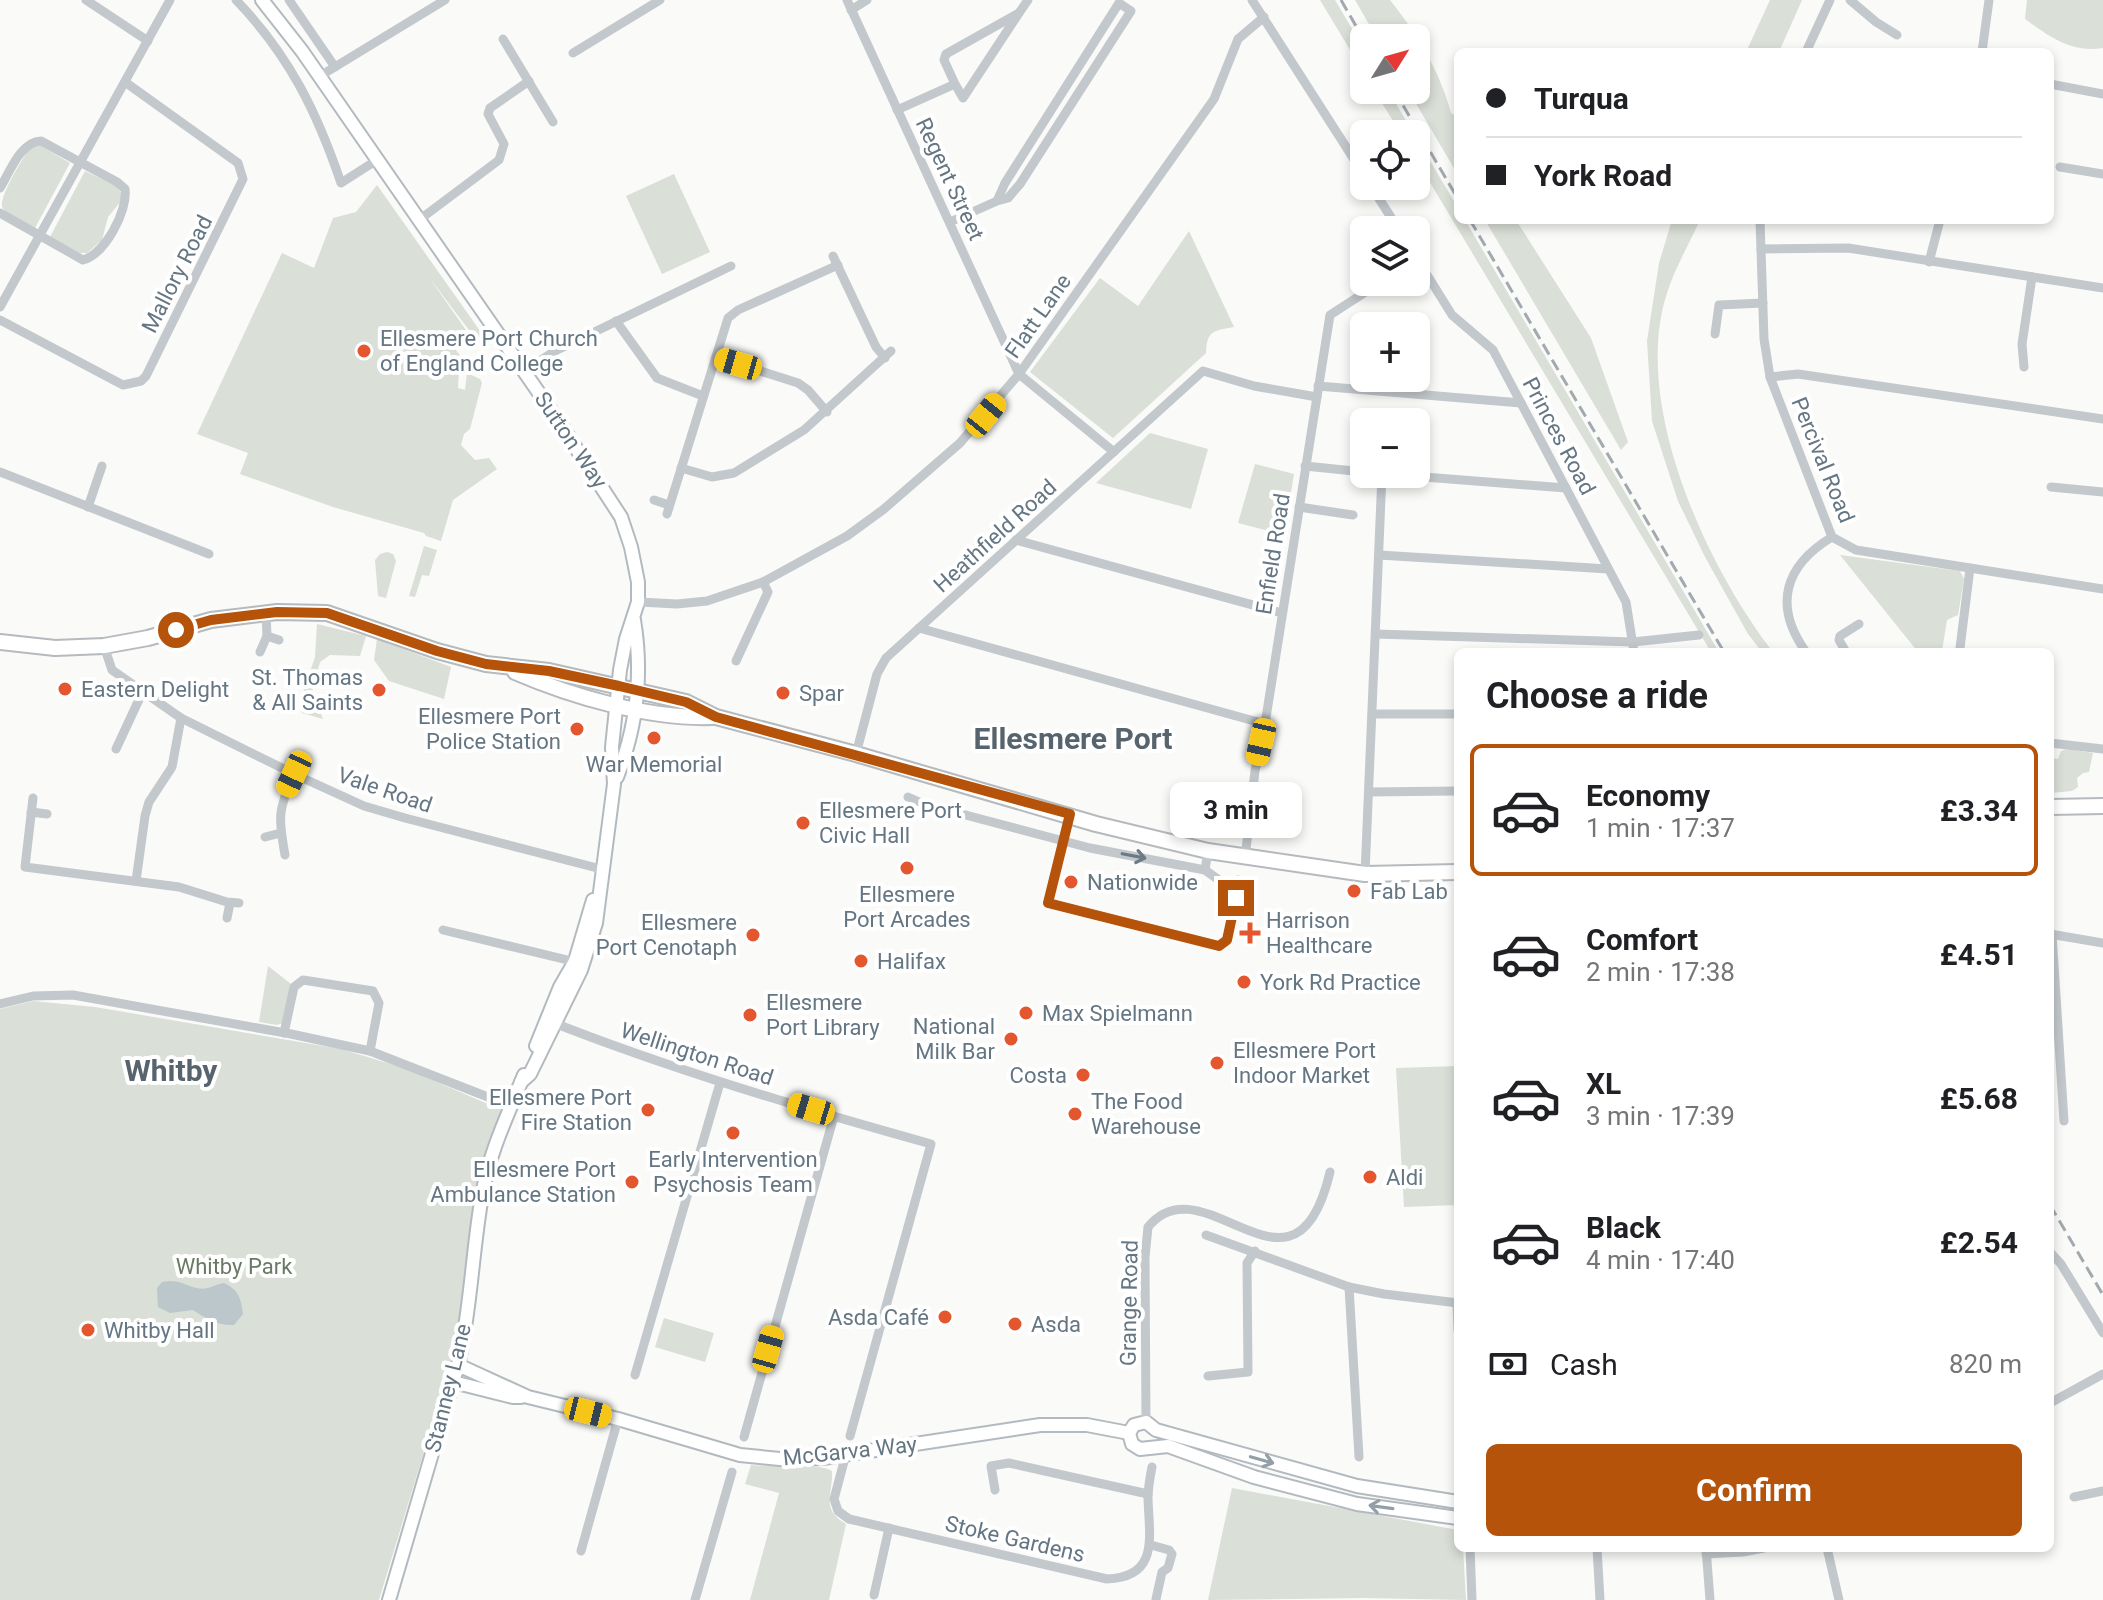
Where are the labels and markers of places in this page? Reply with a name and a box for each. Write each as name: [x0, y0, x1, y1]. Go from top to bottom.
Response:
place label: Ellesmere Port Church of England College: [380, 326, 598, 376]
marker: Ellesmere Port Church of England College: [355, 342, 373, 360]
place label: St. Thomas & All Saints: [252, 665, 363, 715]
place label: Eastern Delight: [81, 677, 229, 702]
marker: Eastern Delight: [56, 680, 74, 698]
marker: St. Thomas & All Saints: [370, 681, 388, 699]
place label: Spar: [799, 681, 844, 706]
marker: Spar: [774, 684, 792, 702]
place label: Ellesmere Port Police Station: [418, 704, 561, 754]
marker: Ellesmere Port Police Station: [568, 720, 586, 738]
marker: War Memorial: [645, 729, 663, 747]
place label: War Memorial: [586, 752, 722, 777]
place label: Ellesmere Port Civic Hall: [819, 798, 962, 848]
marker: Ellesmere Port Civic Hall: [794, 814, 812, 832]
marker: Ellesmere Port Arcades: [898, 859, 916, 877]
place label: Nationwide: [1087, 870, 1198, 895]
marker: Nationwide: [1062, 873, 1080, 891]
place label: Fab Lab: [1370, 879, 1448, 904]
place label: Ellesmere Port Arcades: [843, 882, 971, 932]
marker: Fab Lab: [1345, 882, 1363, 900]
place label: Harrison Healthcare: [1266, 908, 1372, 958]
place label: Ellesmere Port Cenotaph: [596, 910, 737, 960]
marker: Harrison Healthcare: [1241, 924, 1259, 942]
marker: Ellesmere Port Cenotaph: [744, 926, 762, 944]
place label: Halifax: [877, 949, 946, 974]
marker: Halifax: [852, 952, 870, 970]
place label: York Rd Practice: [1260, 970, 1421, 995]
marker: York Rd Practice: [1235, 973, 1253, 991]
place label: Ellesmere Port Library: [766, 990, 880, 1040]
place label: Max Spielmann: [1042, 1001, 1193, 1026]
marker: Max Spielmann: [1017, 1004, 1035, 1022]
marker: Ellesmere Port Library: [741, 1006, 759, 1024]
place label: National Milk Bar: [913, 1014, 996, 1064]
marker: National Milk Bar: [1002, 1030, 1020, 1048]
place label: Ellesmere Port Indoor Market: [1233, 1038, 1376, 1088]
marker: Ellesmere Port Indoor Market: [1208, 1054, 1226, 1072]
place label: Costa: [1010, 1063, 1067, 1088]
marker: Costa: [1074, 1066, 1092, 1084]
place label: Ellesmere Port Fire Station: [489, 1085, 632, 1135]
place label: The Food Warehouse: [1091, 1089, 1201, 1139]
marker: Ellesmere Port Fire Station: [639, 1101, 657, 1119]
marker: The Food Warehouse: [1066, 1105, 1084, 1123]
marker: Early Intervention Psychosis Team: [724, 1124, 742, 1142]
place label: Early Intervention Psychosis Team: [648, 1147, 818, 1197]
place label: Ellesmere Port Ambulance Station: [430, 1157, 616, 1207]
place label: Aldi: [1386, 1165, 1423, 1190]
marker: Aldi: [1361, 1168, 1379, 1186]
marker: Ellesmere Port Ambulance Station: [623, 1173, 641, 1191]
place label: Asda Café: [828, 1305, 929, 1330]
marker: Asda Café: [936, 1308, 954, 1326]
place label: Asda: [1031, 1312, 1081, 1337]
marker: Asda: [1006, 1315, 1024, 1333]
place label: Whitby Hall: [104, 1318, 215, 1343]
marker: Whitby Hall: [79, 1321, 97, 1339]

